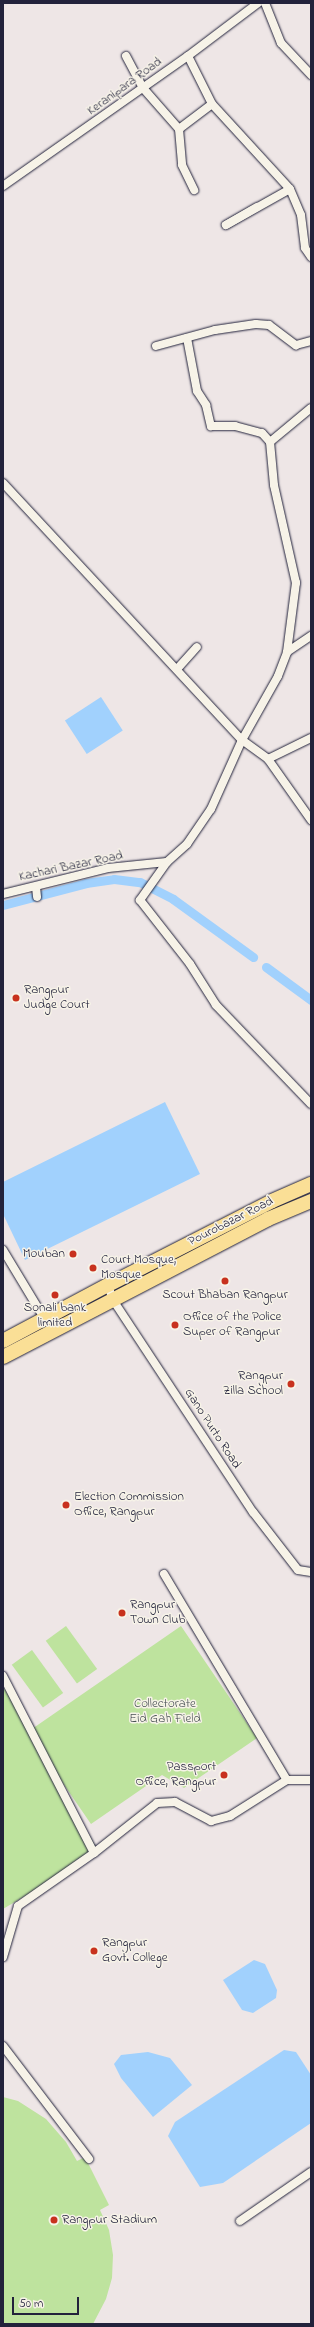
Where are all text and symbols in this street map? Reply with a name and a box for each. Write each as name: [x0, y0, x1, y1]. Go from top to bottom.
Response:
street label: Keranipara Road: [85, 55, 165, 119]
street label: Kachari Bazar Road: [18, 848, 124, 886]
place label: Rangpur Judge Court: [24, 983, 90, 1014]
marker: Rangpur Judge Court: [11, 993, 21, 1003]
street label: Pourobazar Road: [186, 1194, 276, 1250]
place label: Mouban: [23, 1246, 65, 1262]
marker: Mouban: [68, 1249, 78, 1259]
place label: Court Mosque, Mosque: [101, 1253, 176, 1284]
marker: Court Mosque, Mosque: [88, 1263, 98, 1273]
marker: Scout Bhaban Rangpur: [220, 1276, 230, 1286]
place label: Scout Bhaban Rangpur: [162, 1287, 288, 1303]
marker: Sonali bank limited: [50, 1290, 60, 1300]
place label: Sonali bank limited: [24, 1301, 86, 1332]
place label: Office of the Police Super of Rangpur: [183, 1310, 281, 1341]
marker: Office of the Police Super of Rangpur: [170, 1320, 180, 1330]
place label: Rangpur Zilla School: [223, 1369, 283, 1400]
marker: Rangpur Zilla School: [286, 1379, 296, 1389]
street label: Gano Purto Road: [180, 1386, 244, 1472]
place label: Election Commission Office, Rangpur: [74, 1490, 184, 1521]
marker: Election Commission Office, Rangpur: [61, 1500, 71, 1510]
place label: Rangpur Town Club: [130, 1598, 185, 1629]
marker: Rangpur Town Club: [117, 1608, 127, 1618]
park label: Collectorate Eid Gah Field: [129, 1697, 201, 1728]
place label: Passport Office, Rangpur: [135, 1760, 216, 1791]
marker: Passport Office, Rangpur: [219, 1770, 229, 1780]
place label: Rangpur Govt. College: [102, 1936, 168, 1967]
marker: Rangpur Govt. College: [89, 1946, 99, 1956]
place label: Rangpur Stadium: [62, 2212, 157, 2228]
marker: Rangpur Stadium: [49, 2215, 59, 2225]
scale bar: [14, 2289, 81, 2315]
text: 50 m: [19, 2295, 43, 2313]

